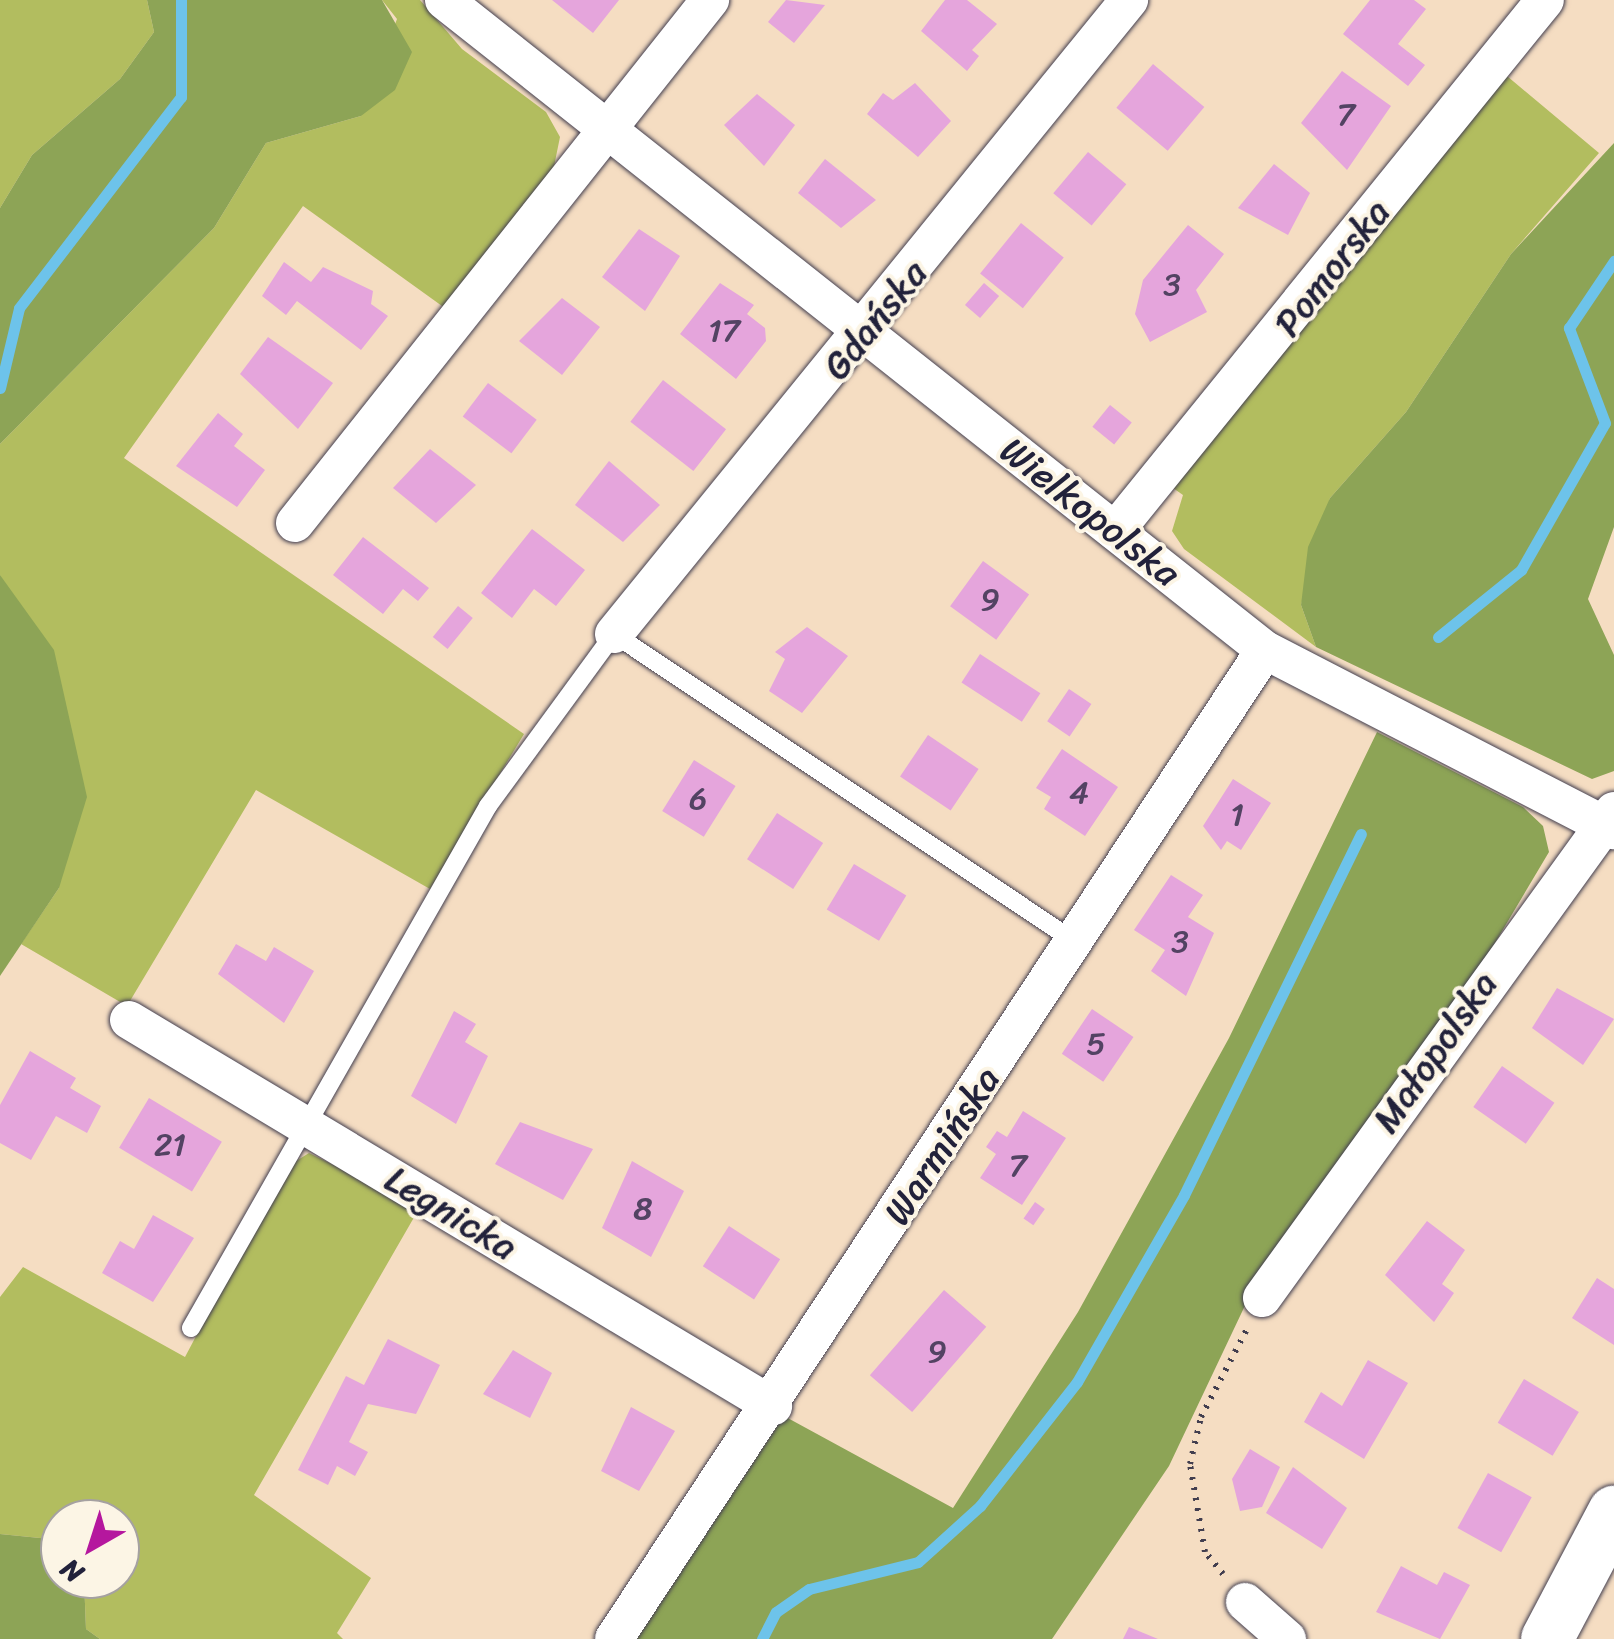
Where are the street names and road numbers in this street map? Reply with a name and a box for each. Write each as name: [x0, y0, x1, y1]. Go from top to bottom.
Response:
street label: Pomorska: [1264, 190, 1400, 346]
street label: Gdańska: [813, 251, 937, 389]
street label: Wielkopolska: [991, 428, 1189, 596]
street label: Małopolska: [1363, 963, 1507, 1141]
street label: Warmińska: [874, 1059, 1010, 1233]
street label: Legnicka: [377, 1156, 525, 1270]

